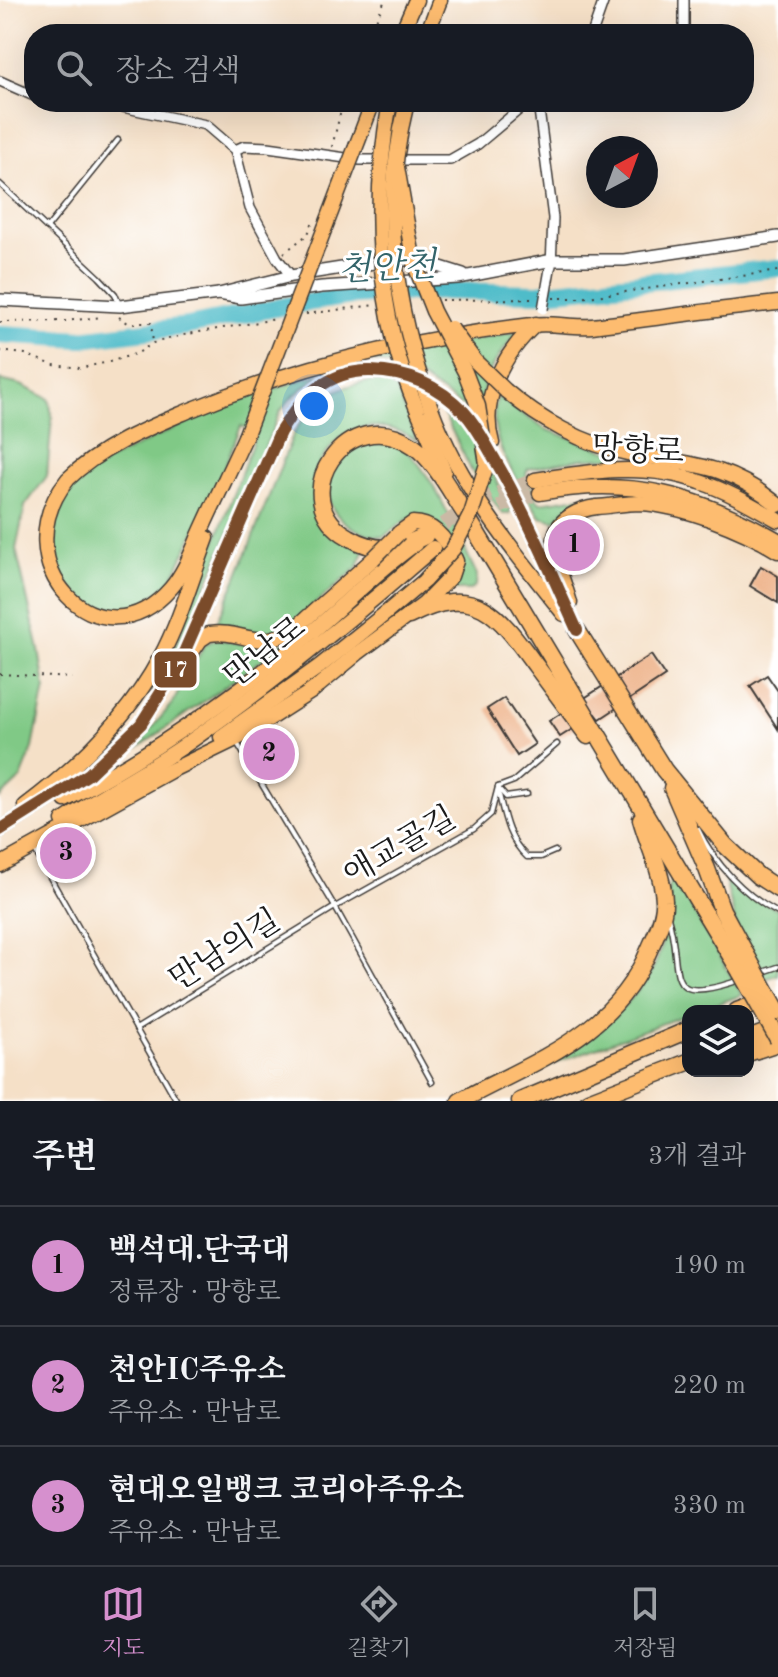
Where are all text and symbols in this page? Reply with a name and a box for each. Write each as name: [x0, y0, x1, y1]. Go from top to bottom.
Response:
search box: [24, 24, 754, 112]
icon: search: [52, 46, 96, 90]
text: 장소 검색: [116, 57, 240, 87]
north arrow: [586, 136, 658, 208]
water label: 천안천: [337, 246, 439, 289]
your location: [294, 386, 334, 426]
street label: 망향로: [591, 430, 685, 470]
pin: 1: [548, 515, 600, 575]
street label: 만남로: [217, 609, 312, 695]
line badge: 17: [153, 650, 198, 689]
text: 17: [162, 660, 188, 682]
pin: 2: [243, 724, 295, 784]
street label: 애교골길: [337, 799, 462, 892]
pin: 3: [40, 823, 92, 883]
street label: 만남의길: [163, 902, 287, 998]
map controls: [682, 1005, 754, 1077]
button: layers: [682, 1005, 754, 1077]
text: 주변: [32, 1141, 98, 1175]
text: 3개 결과: [648, 1144, 746, 1170]
text: 백석대.단국대: [108, 1236, 290, 1266]
text: 1: [50, 1253, 66, 1279]
text: 190 m: [673, 1253, 746, 1279]
text: 정류장 · 망향로: [108, 1280, 281, 1306]
text: 천안IC주유소: [108, 1356, 286, 1386]
text: 2: [50, 1373, 66, 1399]
text: 220 m: [673, 1373, 746, 1399]
text: 주유소 · 만남로: [108, 1400, 281, 1426]
text: 현대오일뱅크 코리아주유소: [108, 1476, 464, 1506]
text: 3: [50, 1493, 66, 1519]
text: 330 m: [673, 1493, 746, 1519]
text: 주유소 · 만남로: [108, 1520, 281, 1546]
tab: 지도: [101, 1582, 145, 1663]
tab: 길찾기: [347, 1582, 411, 1663]
tab: 저장됨: [613, 1582, 677, 1663]

